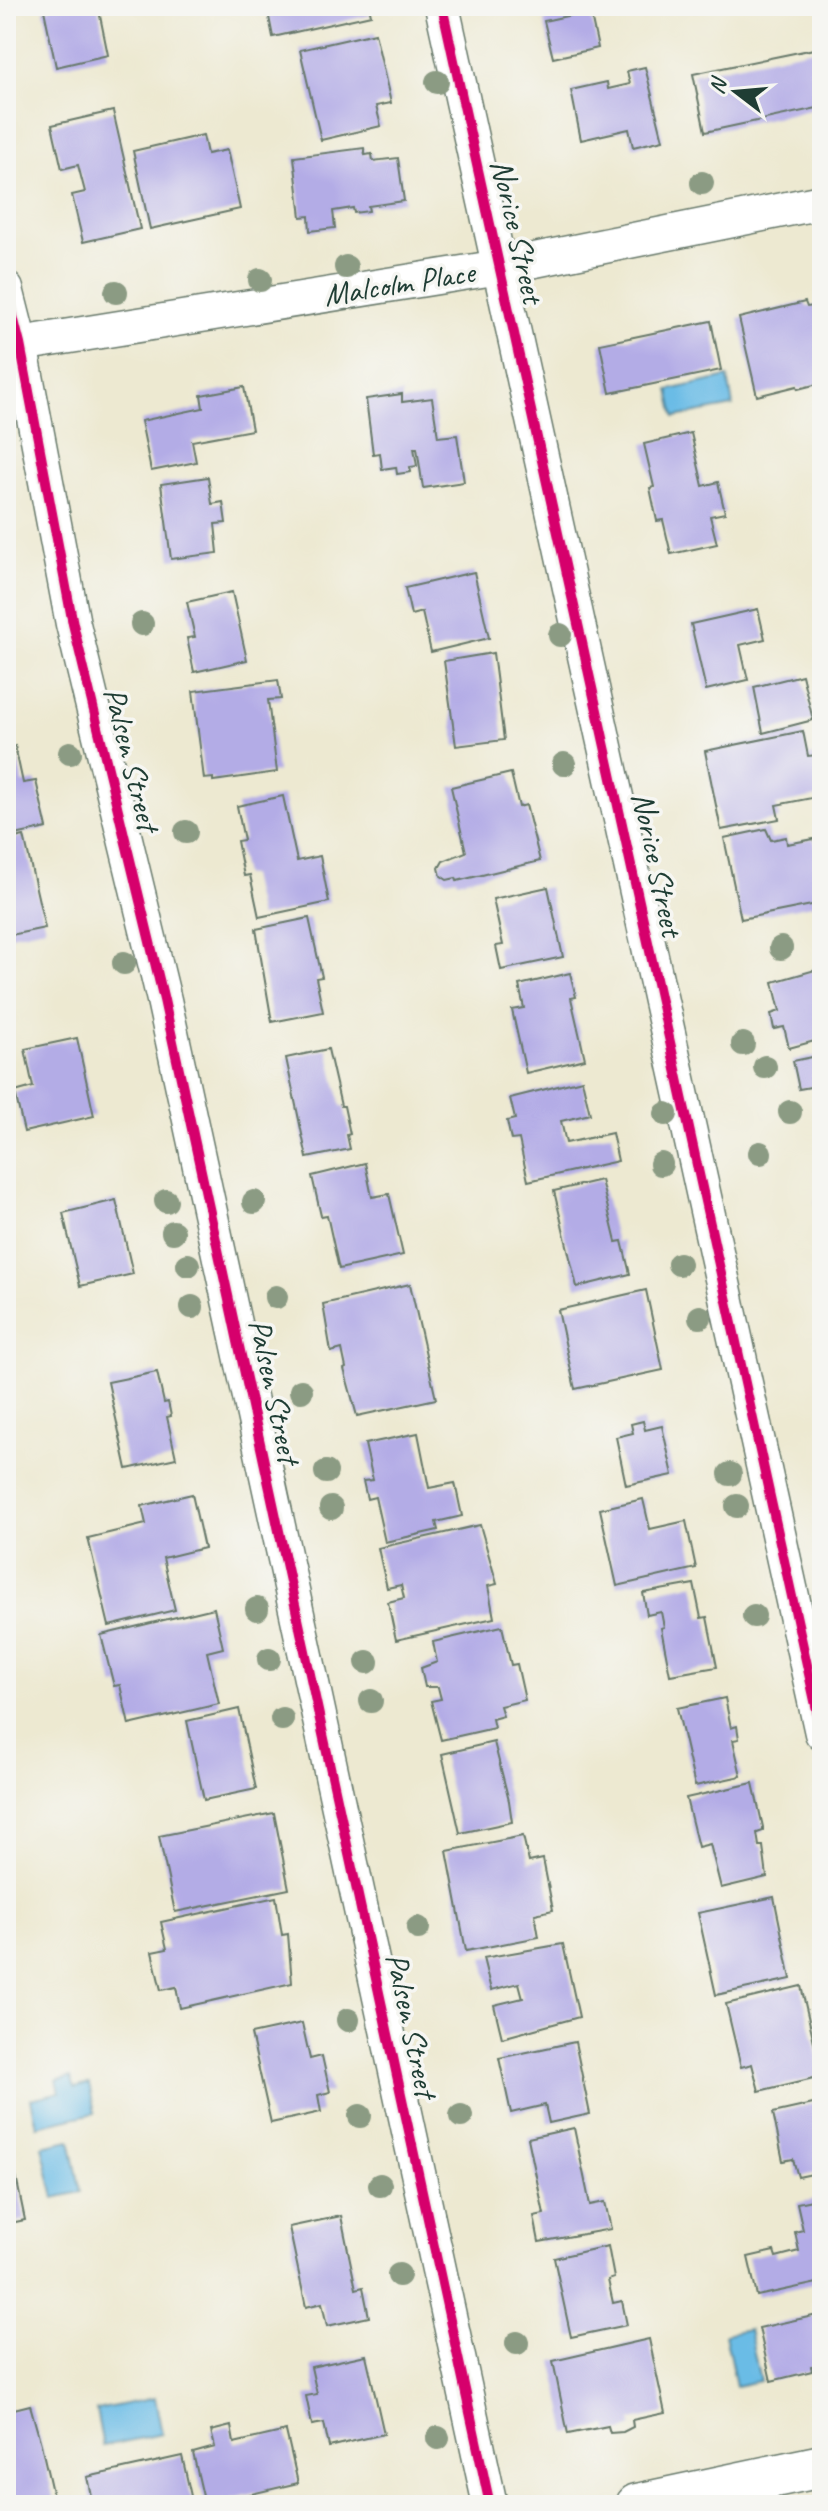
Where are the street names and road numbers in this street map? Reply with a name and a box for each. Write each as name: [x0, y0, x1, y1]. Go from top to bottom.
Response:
street label: Norice Street: [481, 155, 555, 310]
street label: Malcolm Place: [321, 251, 480, 316]
street label: Palsen Street: [94, 683, 170, 839]
street label: Norice Street: [622, 788, 693, 943]
street label: Palsen Street: [239, 1315, 311, 1471]
street label: Palsen Street: [376, 1949, 448, 2105]

